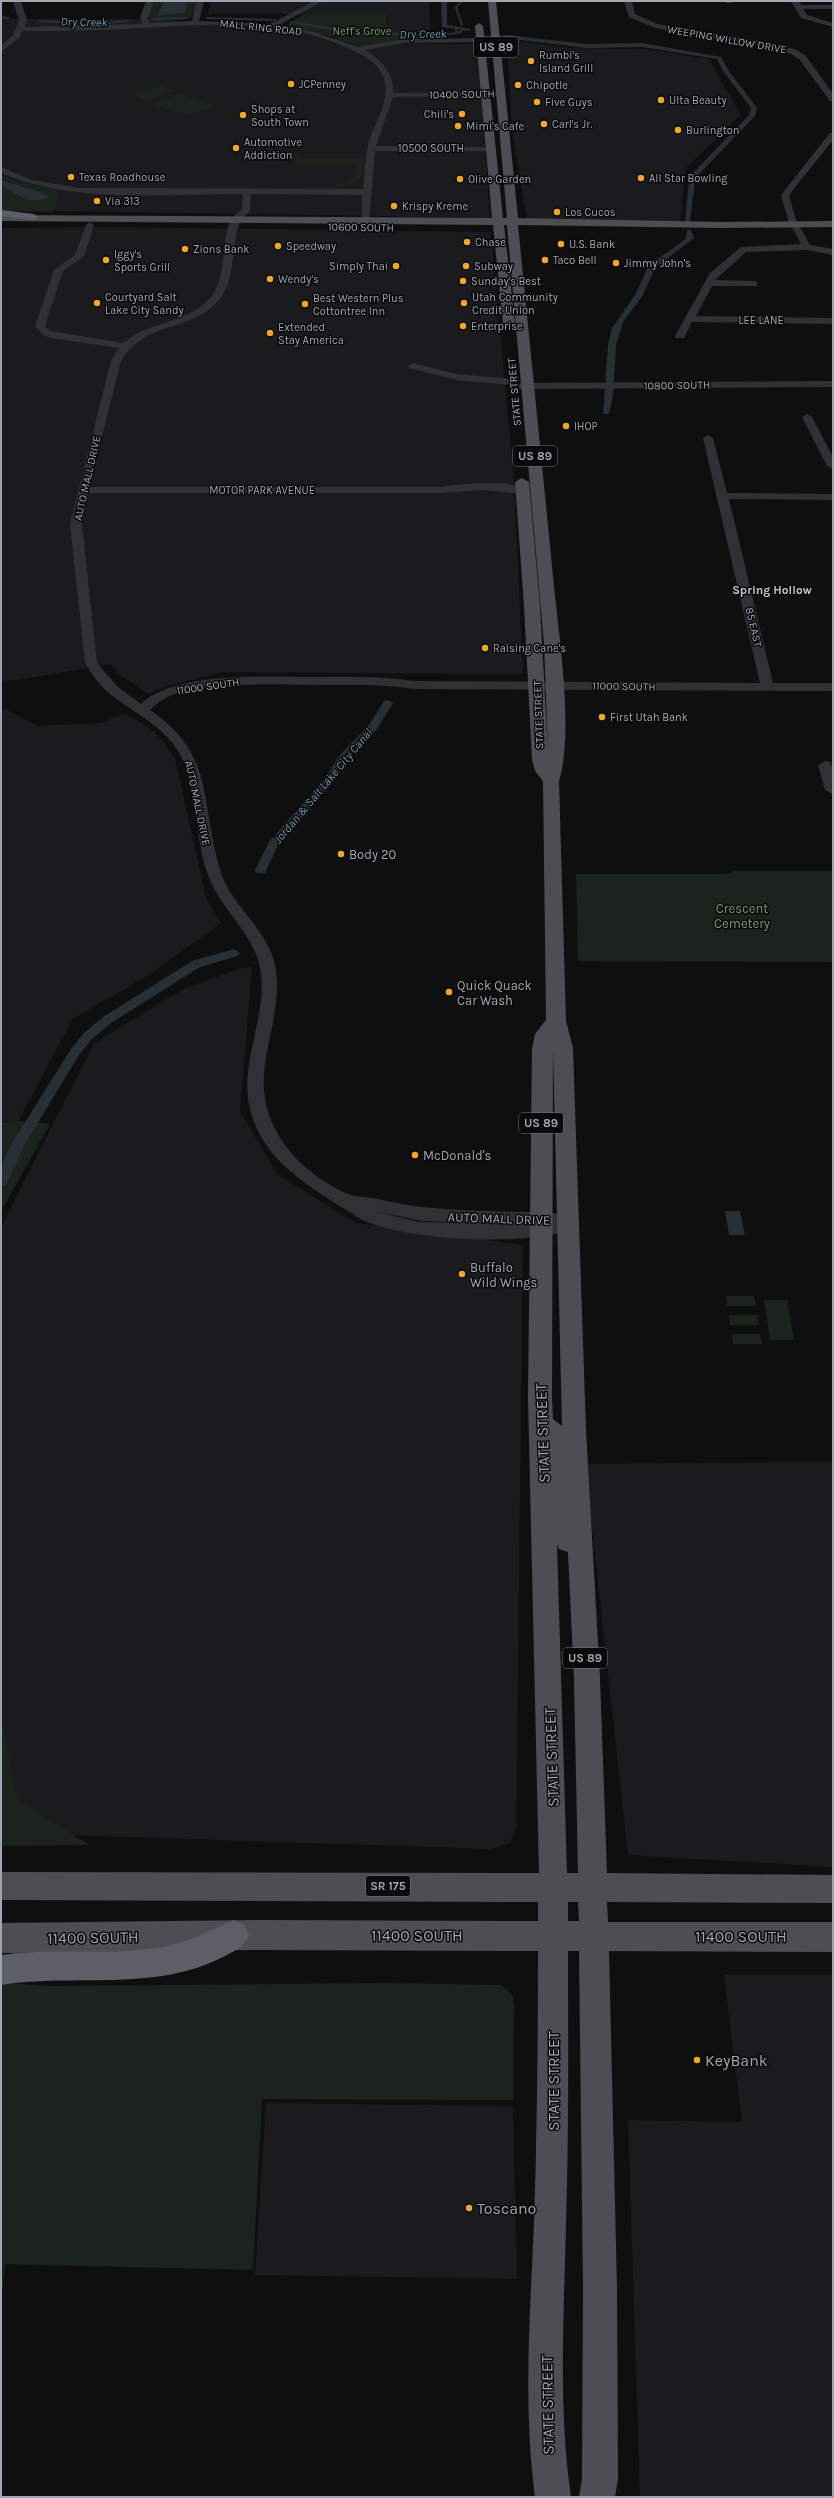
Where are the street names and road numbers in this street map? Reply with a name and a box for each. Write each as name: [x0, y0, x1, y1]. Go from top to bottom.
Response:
street label: MALL RING ROAD: [219, 17, 303, 38]
street label: WEEPING WILLOW DRIVE: [666, 23, 788, 56]
road number: US 89: [474, 37, 518, 57]
street label: 10400 SOUTH: [429, 87, 495, 102]
street label: 10500 SOUTH: [398, 142, 464, 155]
street label: 10600 SOUTH: [328, 220, 394, 235]
street label: LEE LANE: [738, 314, 784, 327]
street label: STATE STREET: [505, 357, 524, 427]
street label: 10800 SOUTH: [644, 378, 710, 393]
street label: AUTO MALL DRIVE: [71, 434, 104, 522]
road number: US 89: [513, 446, 557, 466]
street label: MOTOR PARK AVENUE: [209, 484, 315, 497]
street label: 85 EAST: [743, 606, 764, 649]
street label: 11000 SOUTH: [176, 676, 240, 697]
street label: 11000 SOUTH: [592, 679, 656, 694]
street label: STATE STREET: [531, 680, 546, 750]
street label: AUTO MALL DRIVE: [182, 759, 213, 847]
road number: US 89: [519, 1113, 563, 1133]
street label: AUTO MALL DRIVE: [448, 1209, 550, 1228]
street label: STATE STREET: [531, 1383, 554, 1483]
road number: US 89: [563, 1648, 607, 1668]
street label: STATE STREET: [540, 1707, 563, 1807]
road number: SR 175: [366, 1876, 410, 1896]
street label: 11400 SOUTH: [371, 1926, 463, 1945]
street label: 11400 SOUTH: [47, 1927, 139, 1948]
street label: 11400 SOUTH: [695, 1927, 787, 1946]
street label: STATE STREET: [544, 2031, 563, 2131]
street label: STATE STREET: [537, 2355, 558, 2455]

